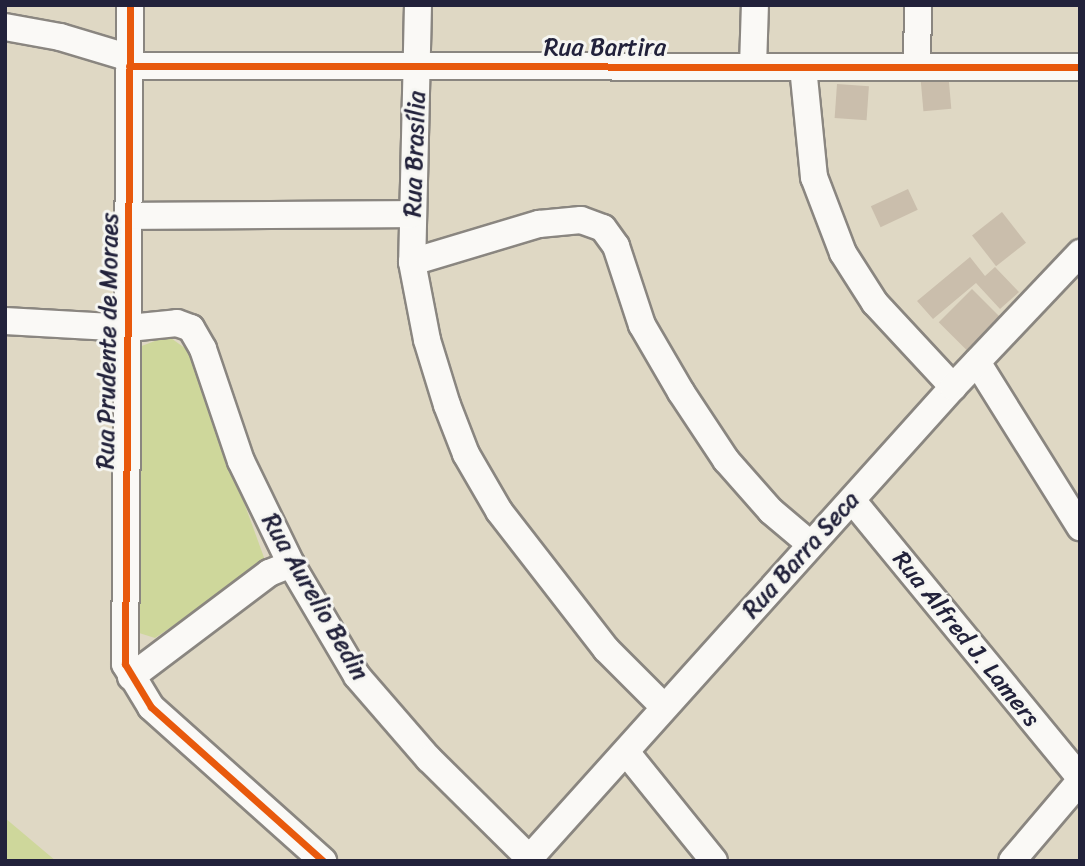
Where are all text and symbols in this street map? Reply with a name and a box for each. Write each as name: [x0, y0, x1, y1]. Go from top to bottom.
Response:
street label: Rua Bartira: [544, 34, 666, 62]
street label: Rua Brasília: [398, 91, 432, 217]
street label: Rua Prudente de Moraes: [91, 212, 125, 470]
street label: Rua Barra Seca: [736, 485, 866, 625]
street label: Rua Aurelio Bedin: [256, 508, 374, 686]
street label: Rua Alfred J. Lamers: [886, 545, 1046, 733]

